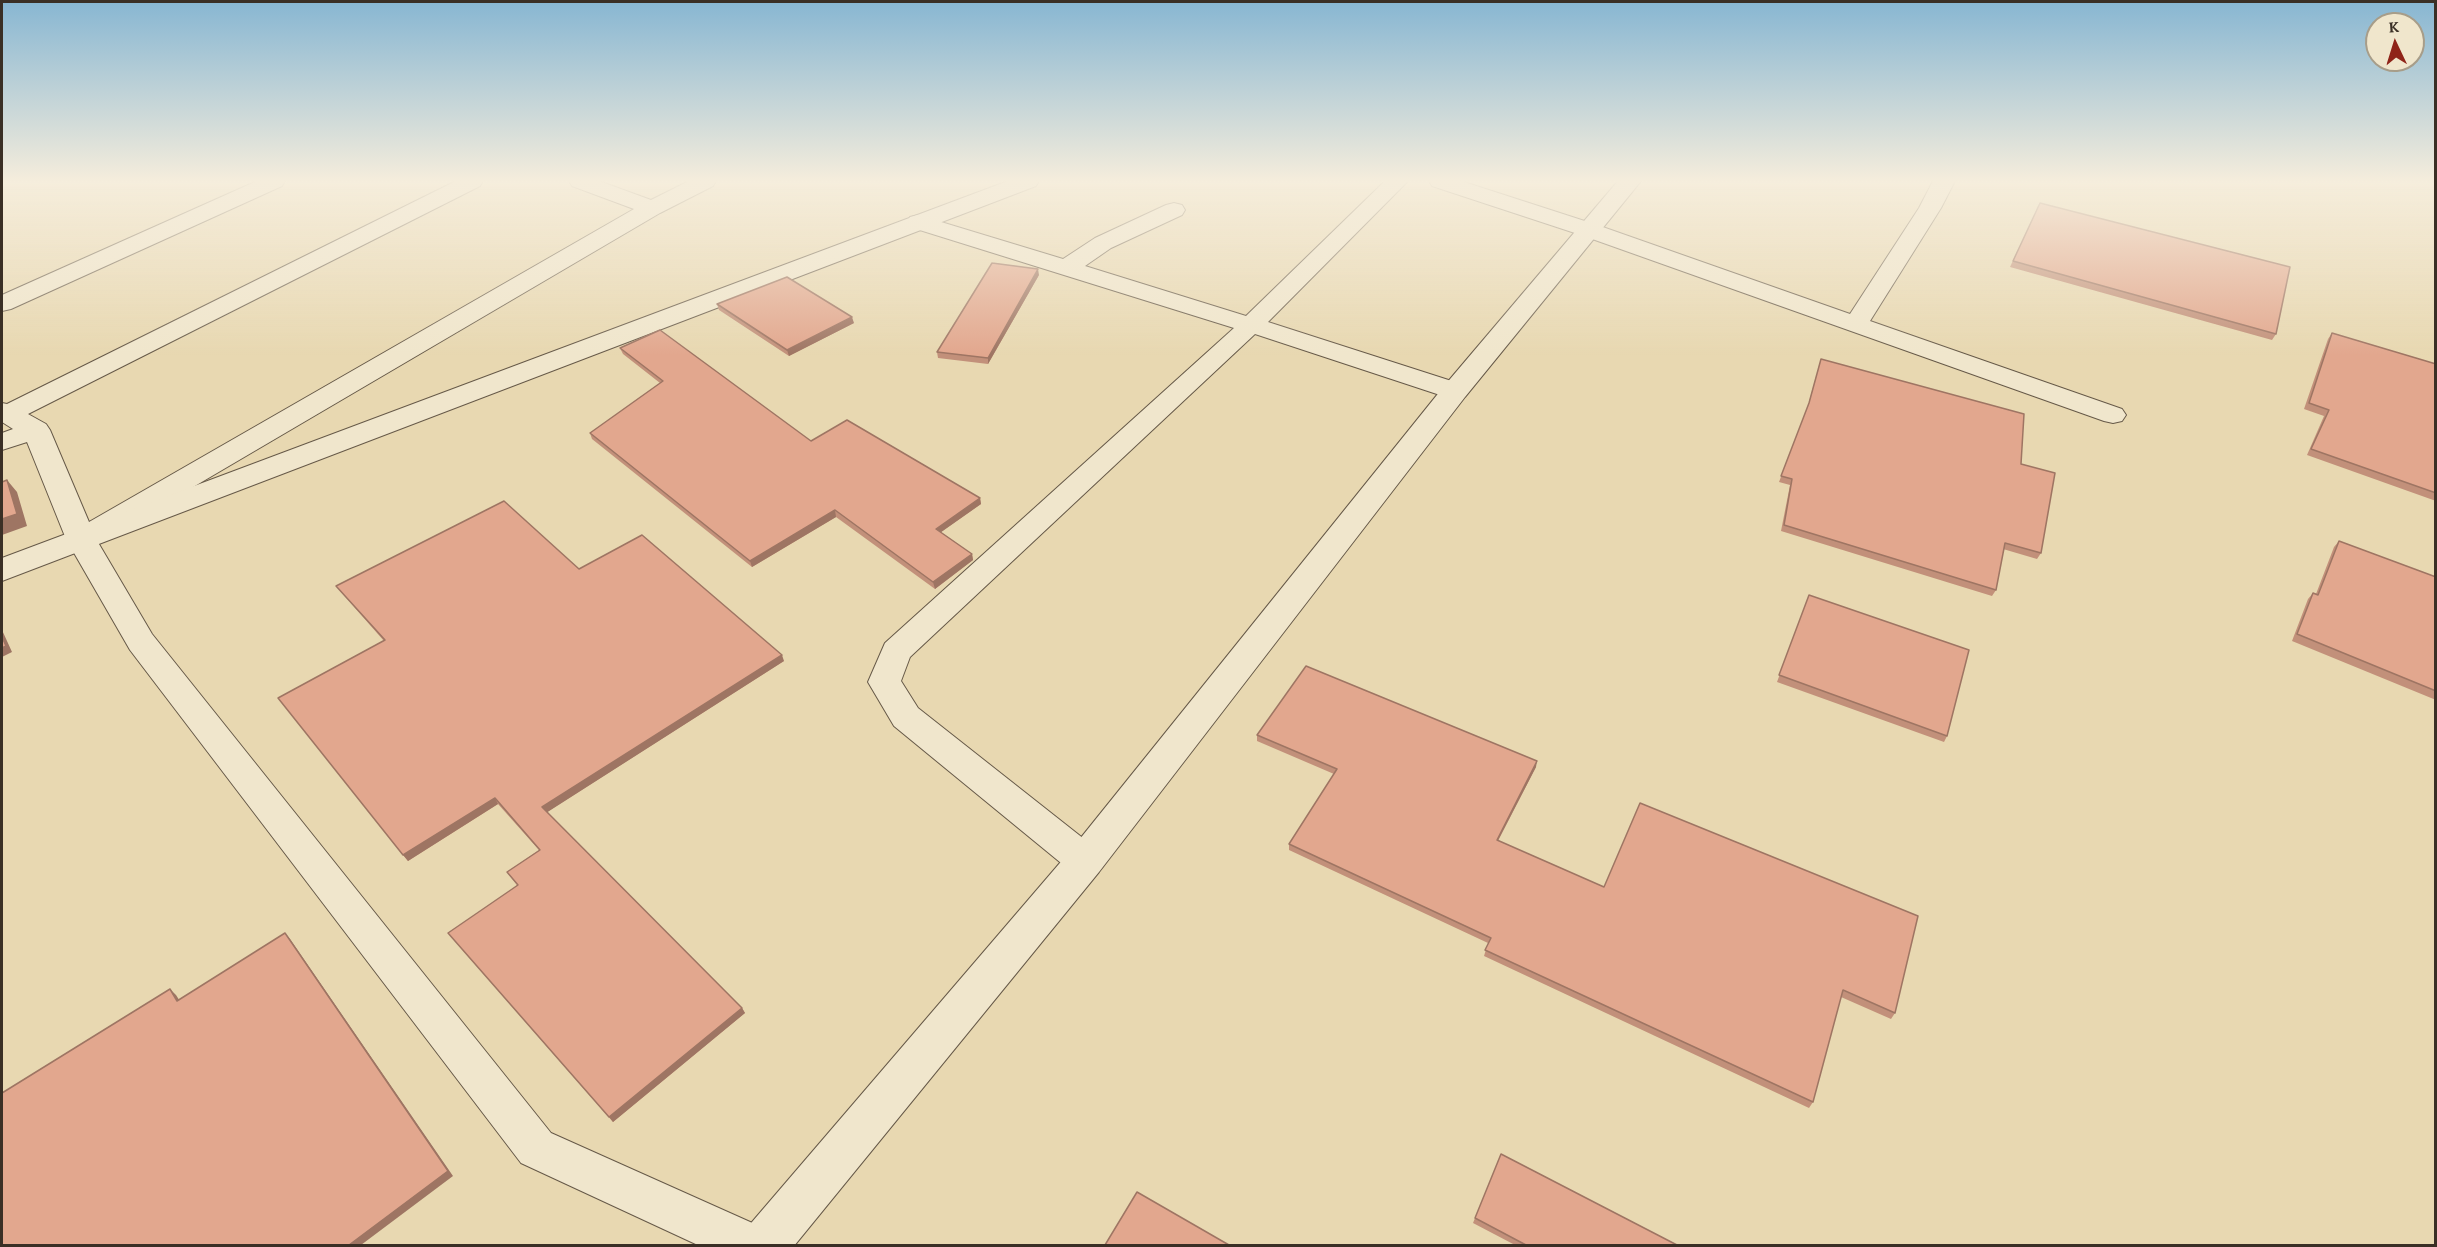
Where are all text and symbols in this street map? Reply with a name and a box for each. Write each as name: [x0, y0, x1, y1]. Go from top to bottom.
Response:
north arrow: [2365, 12, 2425, 72]
text: K: [2388, 14, 2400, 38]

